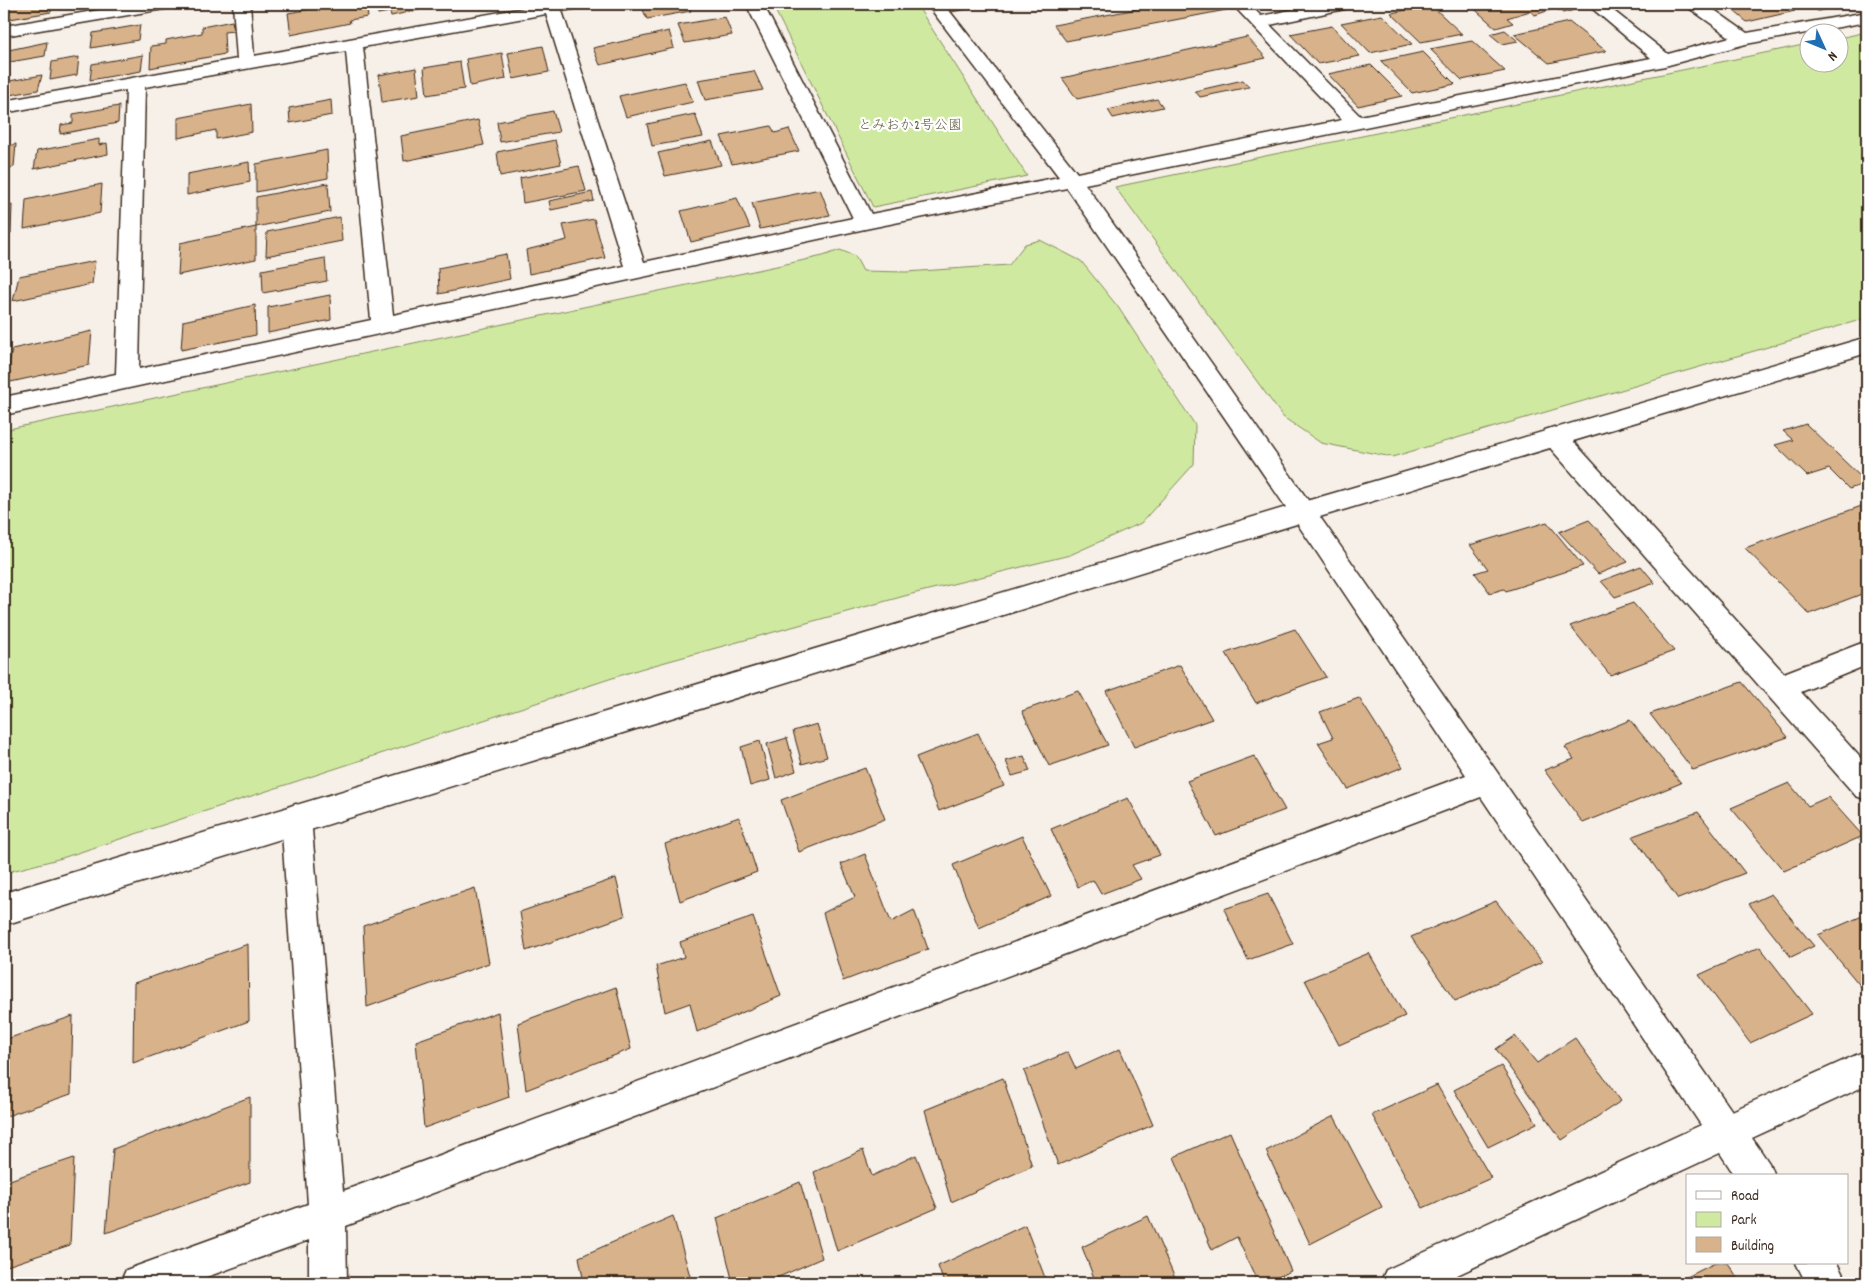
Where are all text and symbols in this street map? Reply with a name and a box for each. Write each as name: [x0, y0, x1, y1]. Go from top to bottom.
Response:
north arrow: [1798, 22, 1848, 72]
text: N: [1822, 46, 1842, 65]
park label: とみおか2号公園: [858, 116, 962, 136]
legend: [1686, 1174, 1848, 1264]
text: Road: [1731, 1186, 1759, 1208]
text: Park: [1731, 1210, 1757, 1232]
text: Building: [1731, 1236, 1774, 1258]

